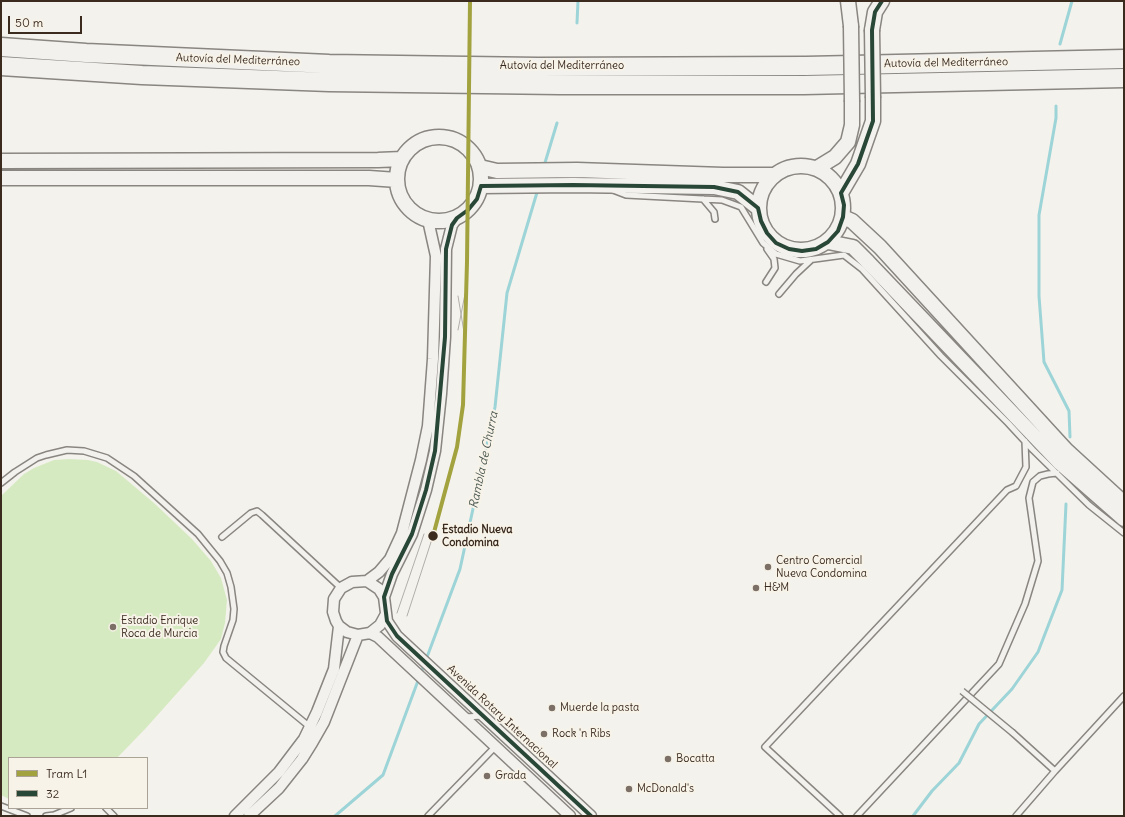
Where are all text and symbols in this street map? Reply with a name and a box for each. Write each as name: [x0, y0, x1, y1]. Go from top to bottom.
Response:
scale bar: [10, 8, 84, 34]
text: 50 m: [15, 15, 43, 30]
street label: Autovía del Mediterráneo: [176, 51, 300, 69]
street label: Autovía del Mediterráneo: [884, 55, 1008, 71]
street label: Autovía del Mediterráneo: [500, 59, 624, 73]
water label: Rambla de Churra: [467, 410, 501, 510]
place label: Estadio Nueva Condomina: [442, 523, 513, 549]
marker: Estadio Nueva Condomina: [426, 529, 440, 543]
place label: Centro Comercial Nueva Condomina: [776, 554, 867, 580]
marker: Centro Comercial Nueva Condomina: [763, 562, 773, 572]
place label: H&M: [764, 581, 789, 595]
marker: H&M: [751, 583, 761, 593]
place label: Estadio Enrique Roca de Murcia: [121, 614, 198, 640]
marker: Estadio Enrique Roca de Murcia: [108, 622, 118, 632]
street label: Avenida Rotary Internacional: [444, 662, 560, 772]
place label: Muerde la pasta: [560, 701, 639, 715]
marker: Muerde la pasta: [547, 703, 557, 713]
place label: Rock 'n Ribs: [552, 727, 611, 741]
marker: Rock 'n Ribs: [539, 729, 549, 739]
place label: Bocatta: [676, 752, 715, 766]
marker: Bocatta: [663, 754, 673, 764]
legend: [8, 757, 148, 809]
text: Tram L1: [46, 766, 87, 781]
place label: Grada: [495, 769, 526, 783]
marker: Grada: [482, 771, 492, 781]
place label: McDonald's: [637, 782, 694, 796]
marker: McDonald's: [624, 784, 634, 794]
text: 32: [46, 786, 59, 801]

